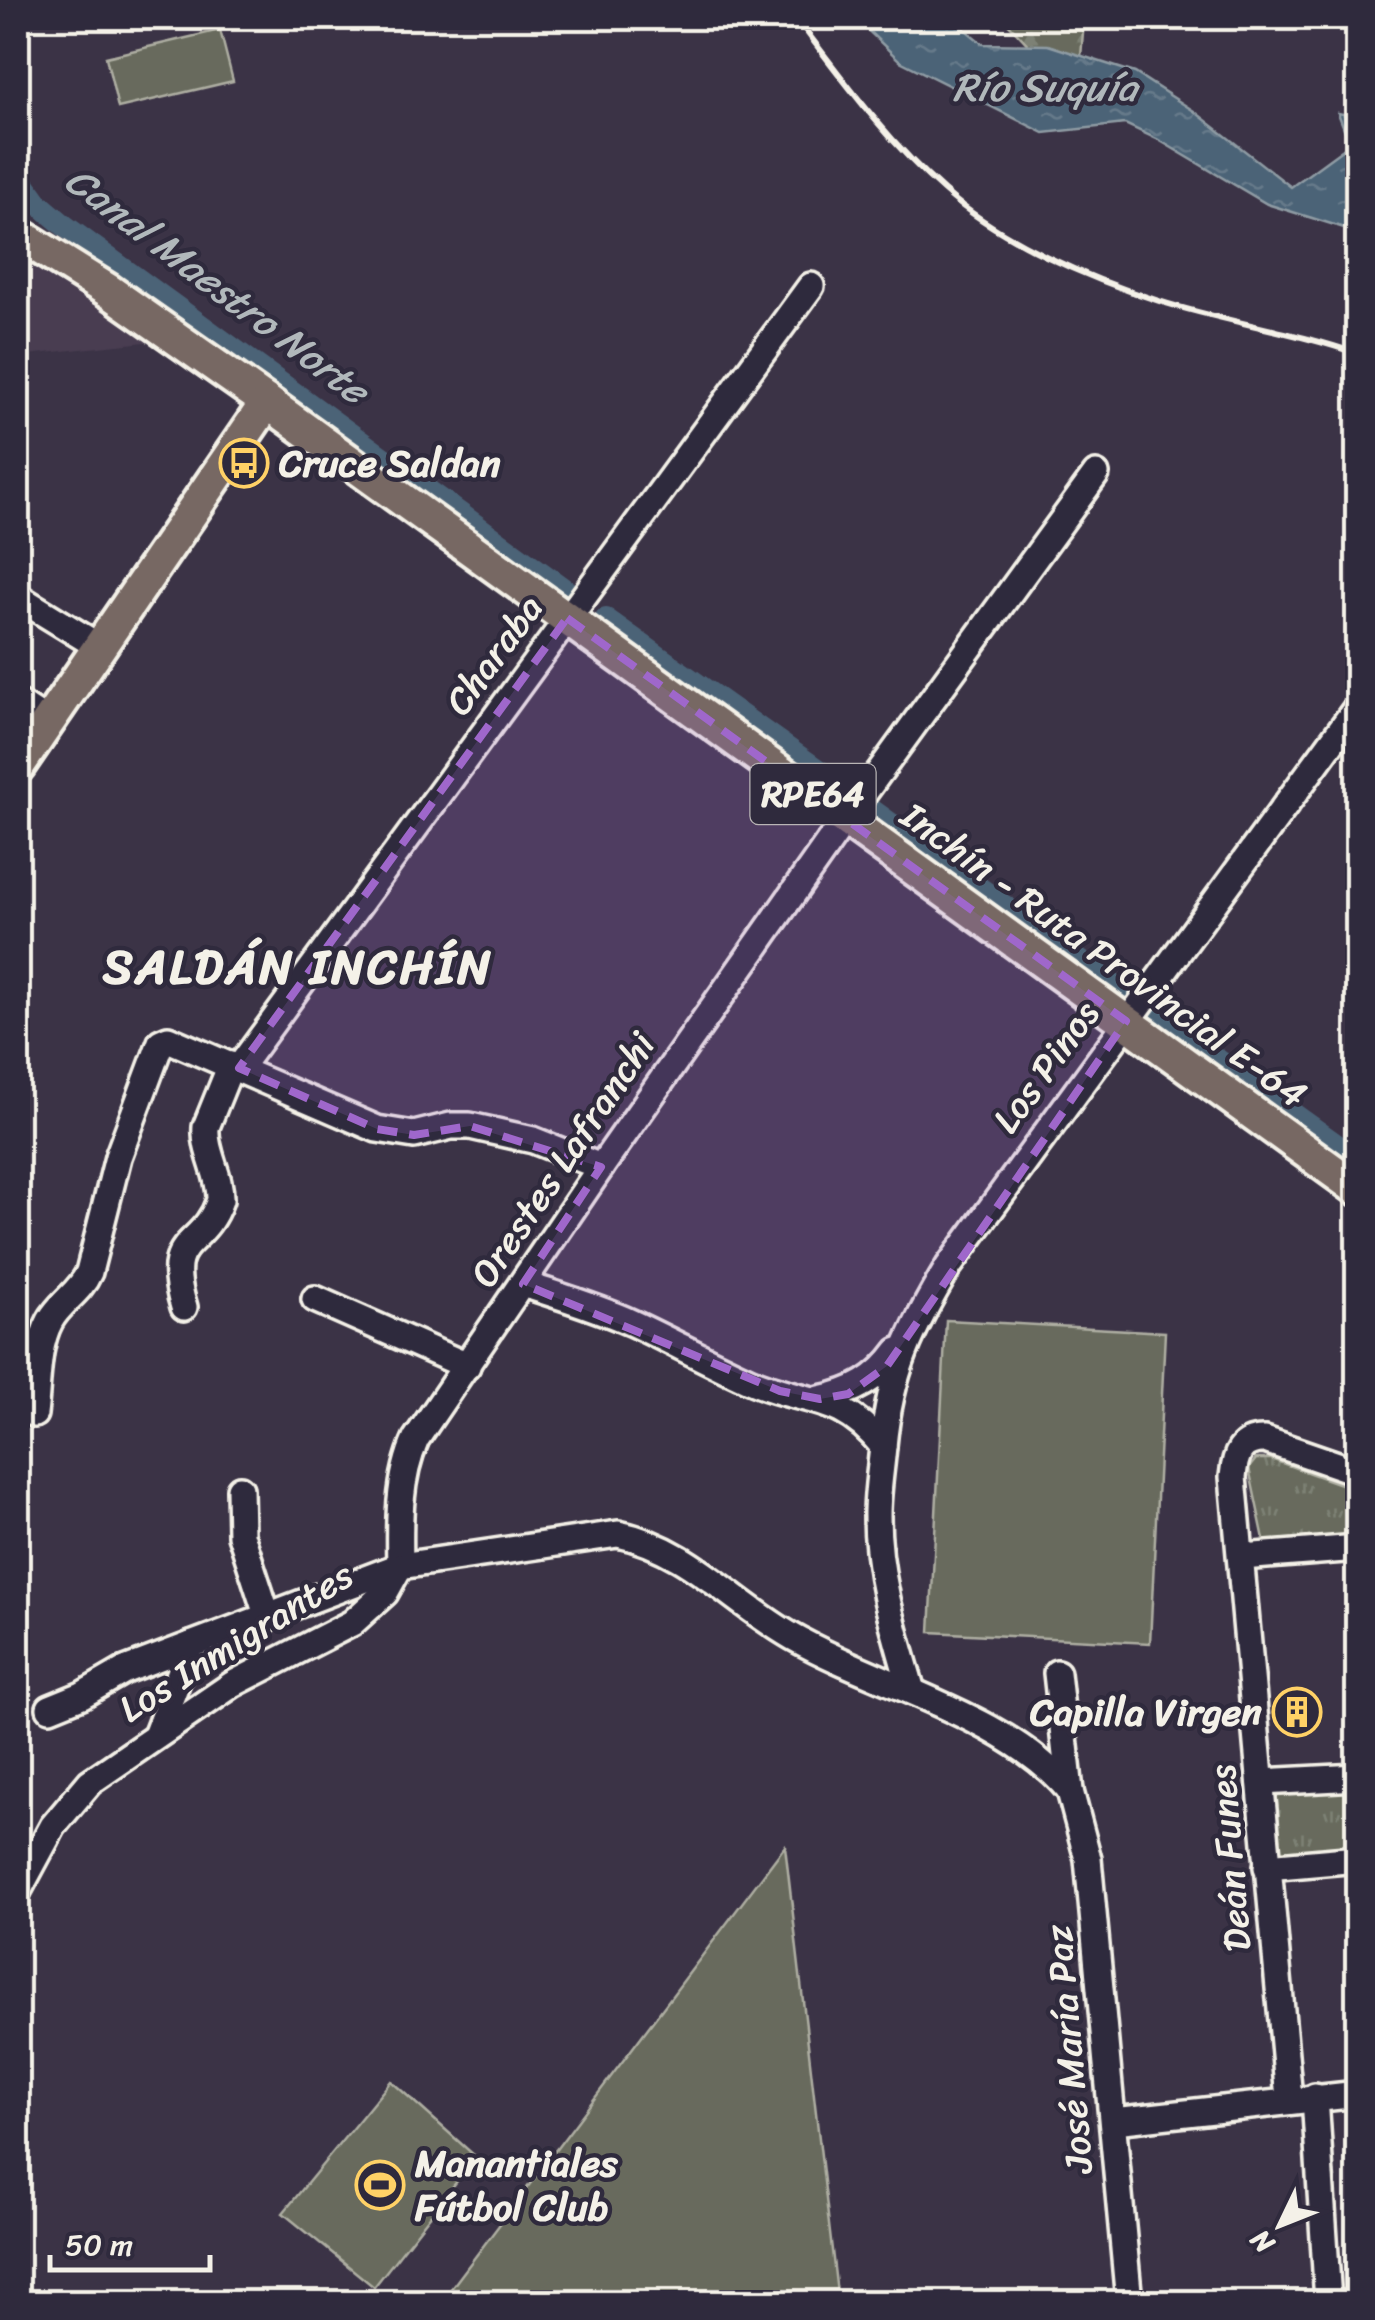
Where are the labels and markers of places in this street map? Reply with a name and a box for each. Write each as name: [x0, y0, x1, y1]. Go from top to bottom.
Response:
place label: Cruce Saldan: [278, 430, 501, 497]
bus stop icon: Cruce Saldan: [218, 437, 270, 489]
place label: Capilla Virgen: [1029, 1679, 1262, 1746]
building icon: Capilla Virgen: [1271, 1686, 1323, 1738]
place label: Manantiales Fútbol Club: [414, 2130, 618, 2241]
sports icon: Manantiales Fútbol Club: [354, 2159, 406, 2211]

